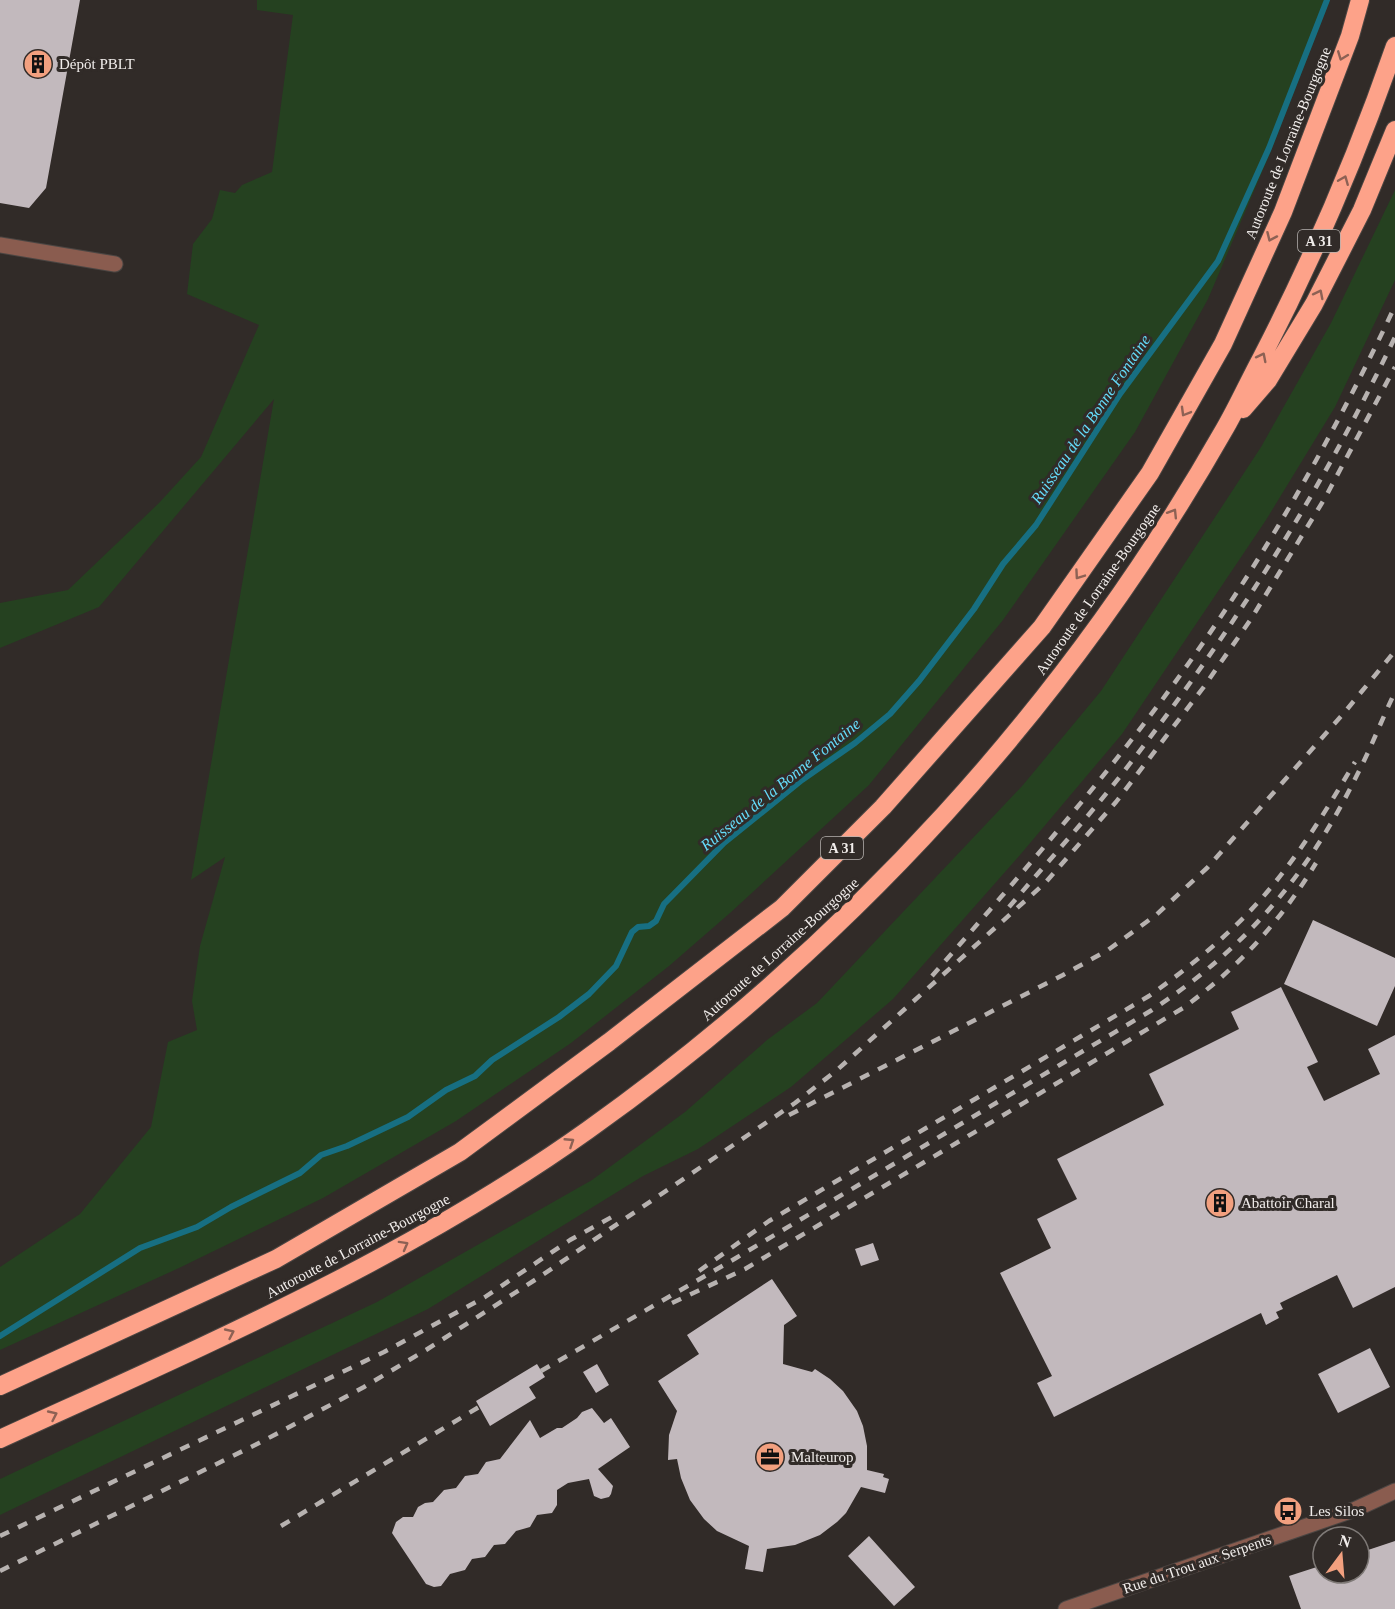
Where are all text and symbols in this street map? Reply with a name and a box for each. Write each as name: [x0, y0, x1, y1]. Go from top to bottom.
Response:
street label: Autoroute de Lorraine-Bourgogne: [1242, 44, 1334, 241]
building icon: Dépôt PBLT: [22, 48, 54, 80]
one-way arrow: [1337, 49, 1349, 60]
place label: Dépôt PBLT: [59, 56, 135, 72]
one-way arrow: [1337, 176, 1349, 187]
road number: A 31: [1298, 230, 1340, 252]
one-way arrow: [1267, 231, 1279, 242]
one-way arrow: [1312, 290, 1323, 301]
water label: Ruisseau de la Bonne Fontaine: [1027, 332, 1153, 508]
one-way arrow: [1255, 353, 1266, 363]
one-way arrow: [1181, 406, 1192, 416]
street label: Autoroute de Lorraine-Bourgogne: [1033, 500, 1164, 678]
one-way arrow: [1166, 508, 1177, 519]
one-way arrow: [1075, 568, 1086, 579]
water label: Ruisseau de la Bonne Fontaine: [696, 715, 863, 855]
road number: A 31: [821, 837, 863, 859]
street label: Autoroute de Lorraine-Bourgogne: [698, 874, 862, 1024]
one-way arrow: [563, 1138, 574, 1149]
building icon: Abattoir Charal: [1204, 1187, 1236, 1219]
street label: Autoroute de Lorraine-Bourgogne: [264, 1191, 453, 1301]
place label: Abattoir Charal: [1241, 1195, 1335, 1211]
one-way arrow: [398, 1241, 408, 1252]
one-way arrow: [224, 1328, 235, 1340]
one-way arrow: [47, 1410, 58, 1422]
office icon: Malteurop: [754, 1441, 786, 1473]
place label: Malteurop: [791, 1449, 853, 1465]
bus stop icon: Les Silos: [1272, 1495, 1304, 1527]
place label: Les Silos: [1309, 1503, 1365, 1519]
north arrow: [1311, 1525, 1371, 1585]
street label: Rue du Trou aux Serpents: [1121, 1531, 1273, 1597]
text: N: [1337, 1531, 1353, 1551]

